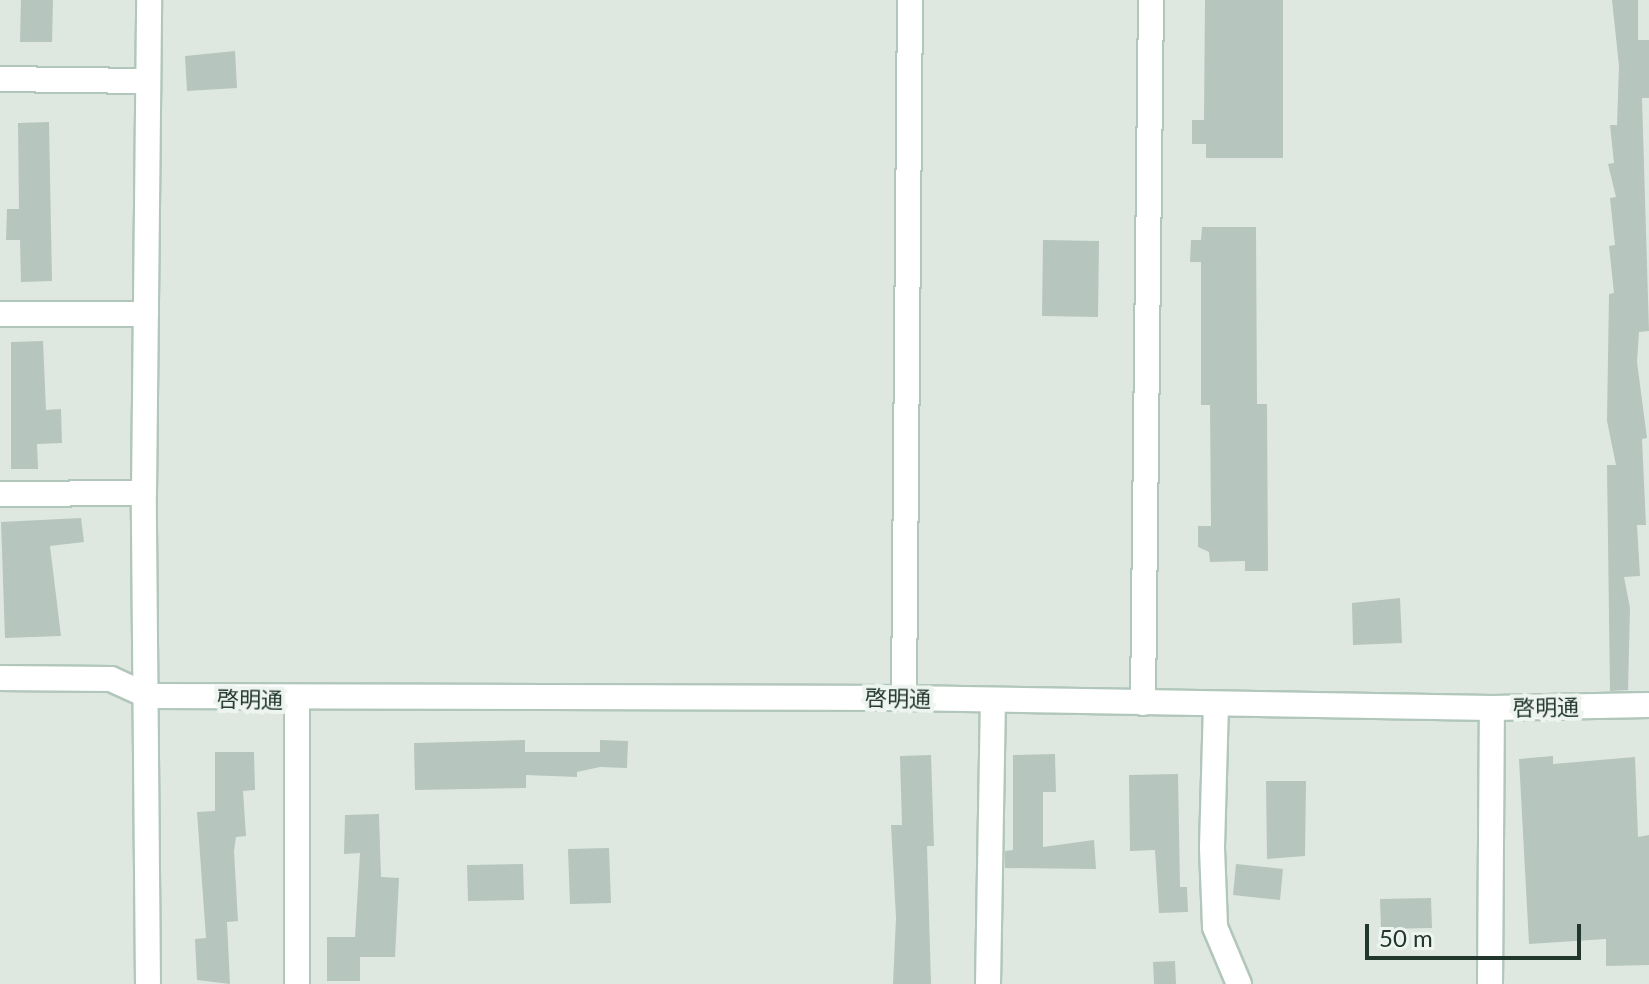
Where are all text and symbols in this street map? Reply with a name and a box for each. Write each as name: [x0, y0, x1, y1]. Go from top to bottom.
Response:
street label: 啓明通: [865, 684, 931, 712]
street label: 啓明通: [217, 685, 283, 713]
street label: 啓明通: [1513, 693, 1579, 721]
scale bar: [1369, 908, 1585, 958]
text: 50 m: [1379, 923, 1433, 952]

